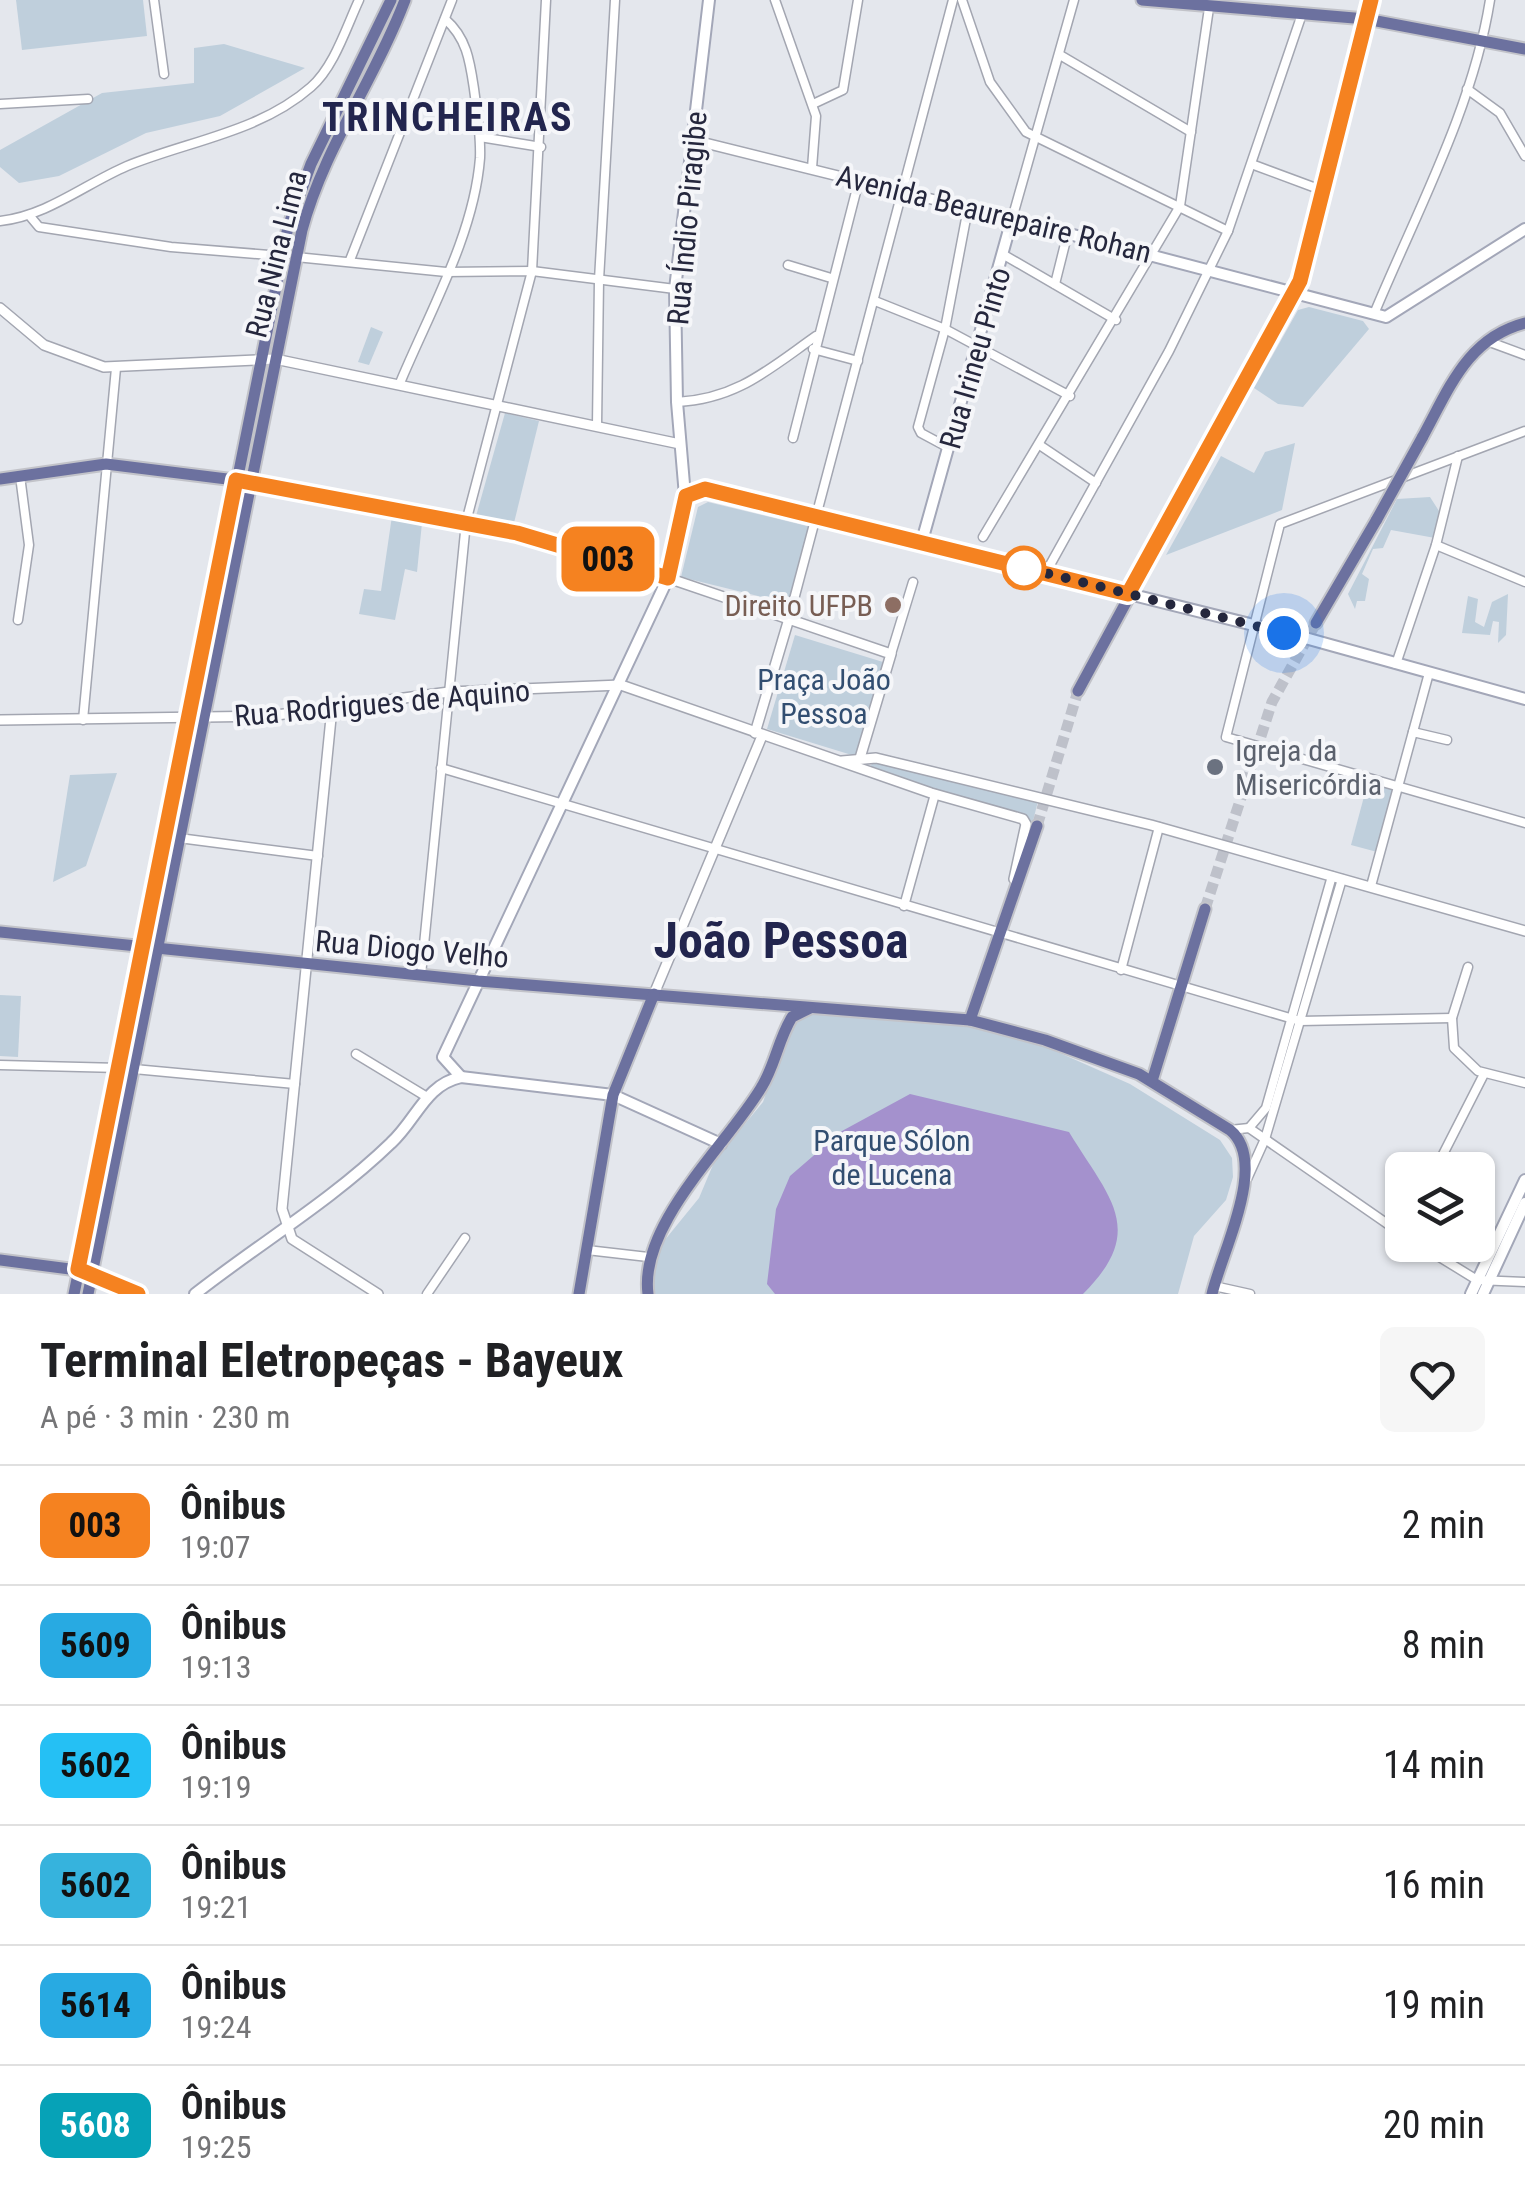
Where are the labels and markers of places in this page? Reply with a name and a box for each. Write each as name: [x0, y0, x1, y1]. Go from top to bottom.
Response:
unlabelled marker: [1003, 547, 1045, 589]
place label: Direito UFPB: [724, 588, 873, 623]
marker: Direito UFPB: [882, 594, 904, 616]
place label: Igreja da Misericórdia: [1235, 733, 1382, 802]
marker: Igreja da Misericórdia: [1204, 756, 1226, 778]

